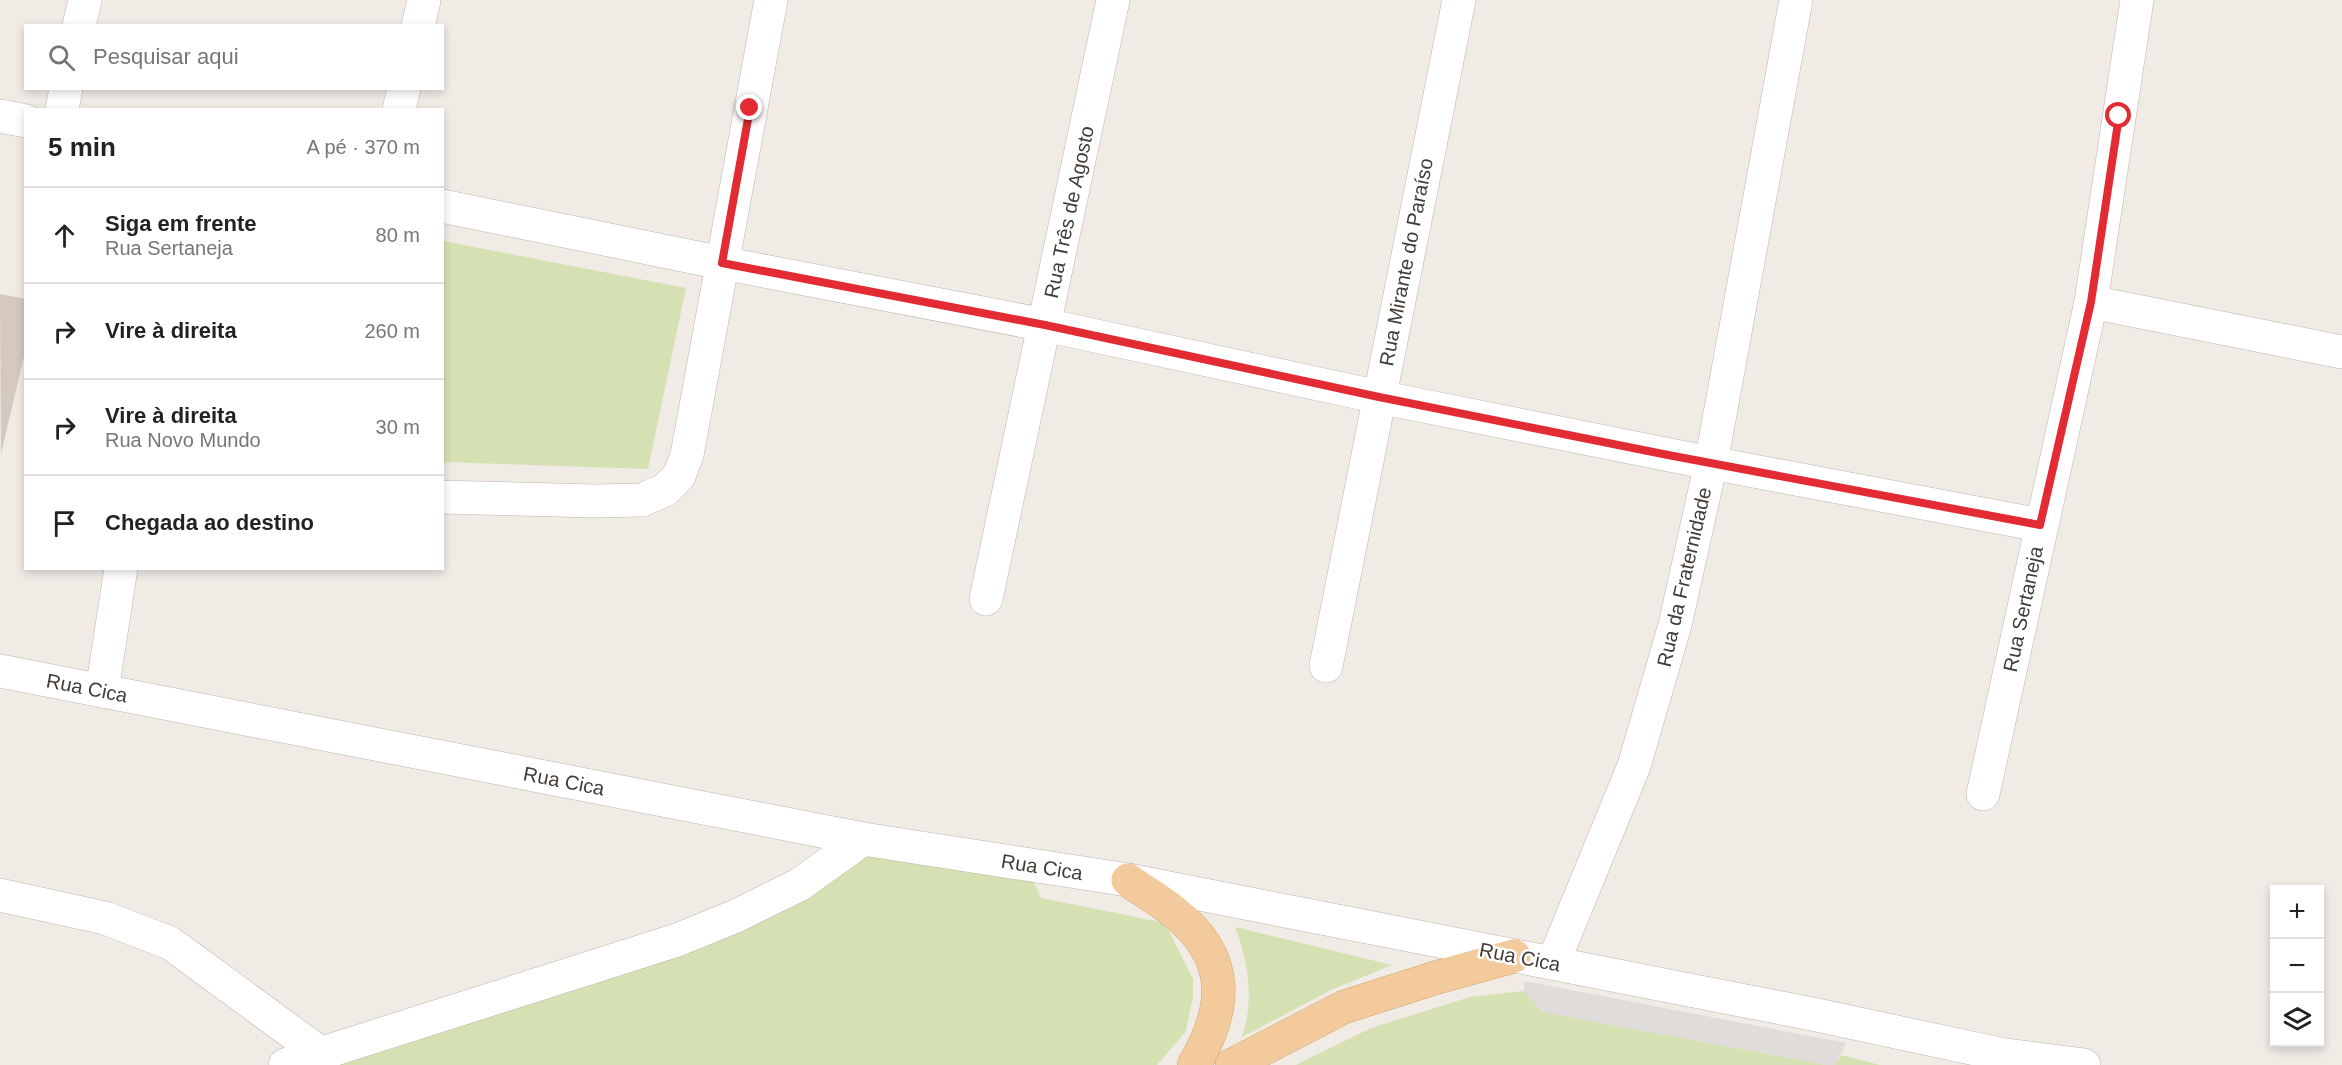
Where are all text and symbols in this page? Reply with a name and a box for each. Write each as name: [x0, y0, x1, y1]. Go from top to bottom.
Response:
search box: [24, 24, 444, 90]
icon: search: [45, 41, 78, 74]
text: Pesquisar aqui: [93, 44, 239, 69]
route end: [736, 94, 762, 120]
route start: [2105, 102, 2131, 128]
street label: Rua Três de Agosto: [1040, 124, 1098, 300]
text: 5 min: [48, 132, 116, 162]
text: A pé · 370 m: [307, 136, 420, 158]
street label: Rua Mirante do Paraíso: [1375, 156, 1437, 368]
text: Siga em frente: [105, 211, 257, 236]
icon: ahead: [48, 219, 81, 252]
text: 80 m: [376, 224, 420, 246]
text: Rua Sertaneja: [105, 237, 233, 259]
icon: right: [48, 315, 81, 348]
text: Vire à direita: [105, 318, 237, 343]
text: 260 m: [364, 320, 420, 342]
text: Vire à direita: [105, 403, 237, 428]
icon: right: [48, 411, 81, 444]
text: 30 m: [376, 416, 420, 438]
text: Rua Novo Mundo: [105, 429, 261, 451]
street label: Rua da Fraternidade: [1653, 485, 1715, 669]
icon: arrive: [48, 507, 81, 540]
text: Chegada ao destino: [105, 510, 314, 535]
street label: Rua Sertaneja: [1999, 543, 2047, 674]
street label: Rua Cica: [45, 669, 130, 707]
street label: Rua Cica: [522, 762, 607, 800]
street label: Rua Cica: [1000, 850, 1085, 884]
map controls: [2270, 885, 2324, 1047]
button: +: [2270, 885, 2324, 939]
street label: Rua Cica: [1478, 938, 1563, 976]
button: −: [2270, 939, 2324, 993]
button: layers: [2270, 993, 2324, 1047]

